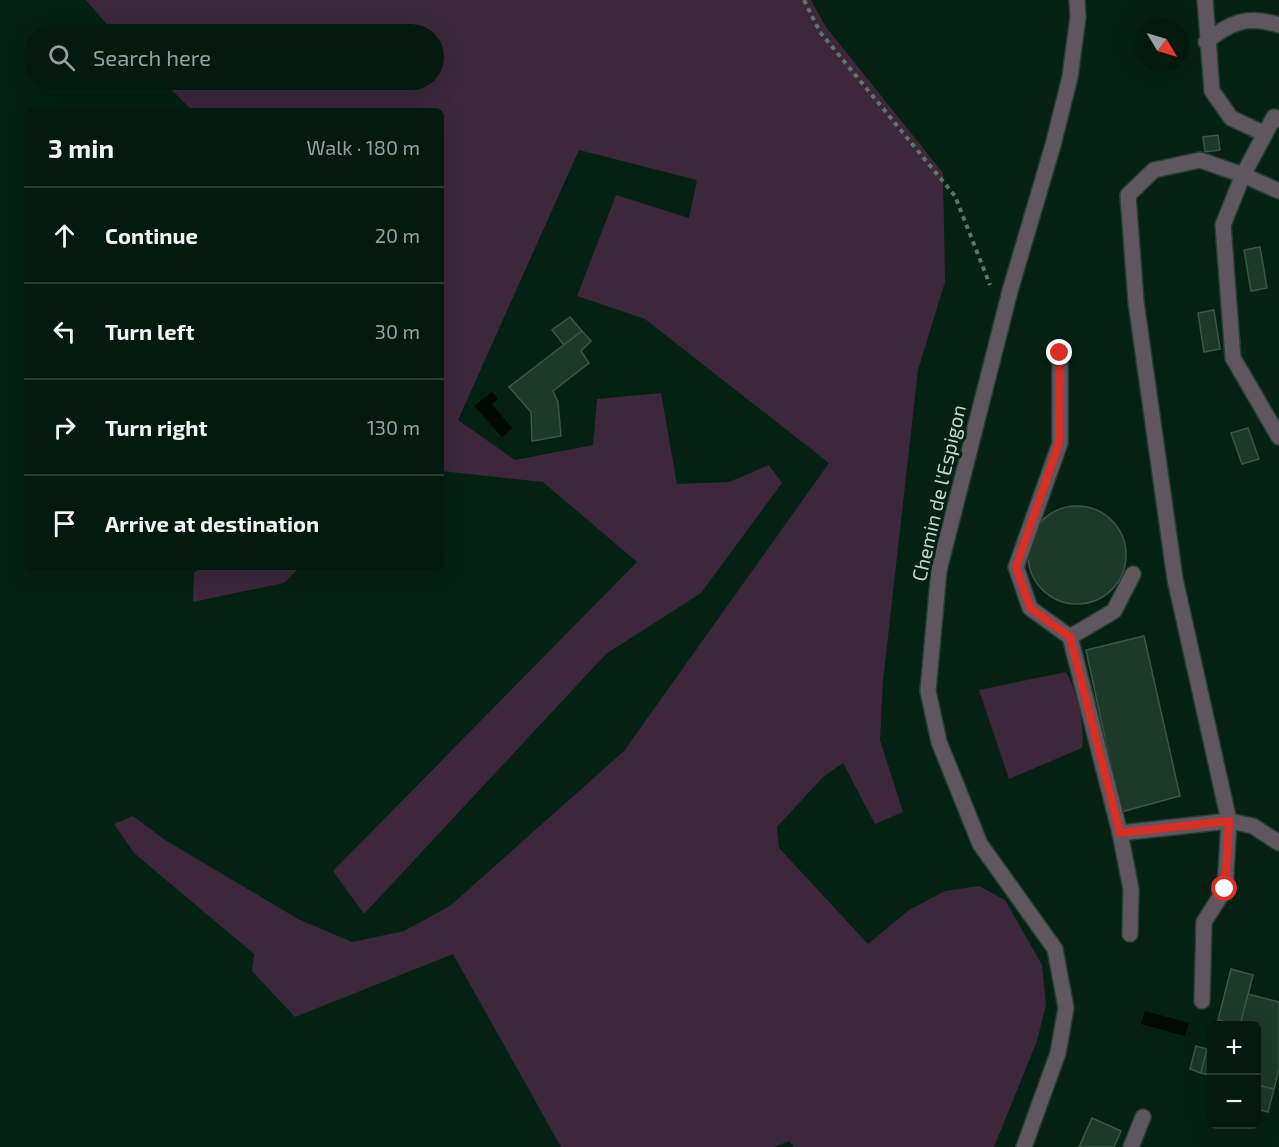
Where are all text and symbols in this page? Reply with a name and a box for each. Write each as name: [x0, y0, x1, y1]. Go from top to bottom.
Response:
north arrow: [1135, 18, 1189, 72]
search box: [24, 24, 444, 90]
icon: search: [45, 41, 78, 74]
text: Search here: [93, 44, 211, 70]
text: 3 min: [48, 132, 114, 163]
text: Walk · 180 m: [307, 135, 420, 159]
icon: ahead: [48, 219, 81, 252]
text: Continue: [105, 222, 198, 248]
text: 20 m: [375, 223, 420, 247]
icon: left: [48, 315, 81, 348]
text: Turn left: [105, 318, 194, 344]
text: 30 m: [375, 319, 420, 343]
route end: [1046, 339, 1072, 365]
street label: Chemin de l'Espigon: [906, 402, 970, 584]
icon: right: [48, 411, 81, 444]
text: Turn right: [105, 414, 207, 440]
text: 130 m: [367, 415, 420, 439]
icon: arrive: [48, 507, 81, 540]
text: Arrive at destination: [105, 510, 319, 536]
route start: [1211, 875, 1237, 901]
map controls: [1207, 1021, 1261, 1129]
button: +: [1207, 1021, 1261, 1075]
button: −: [1207, 1075, 1261, 1129]

